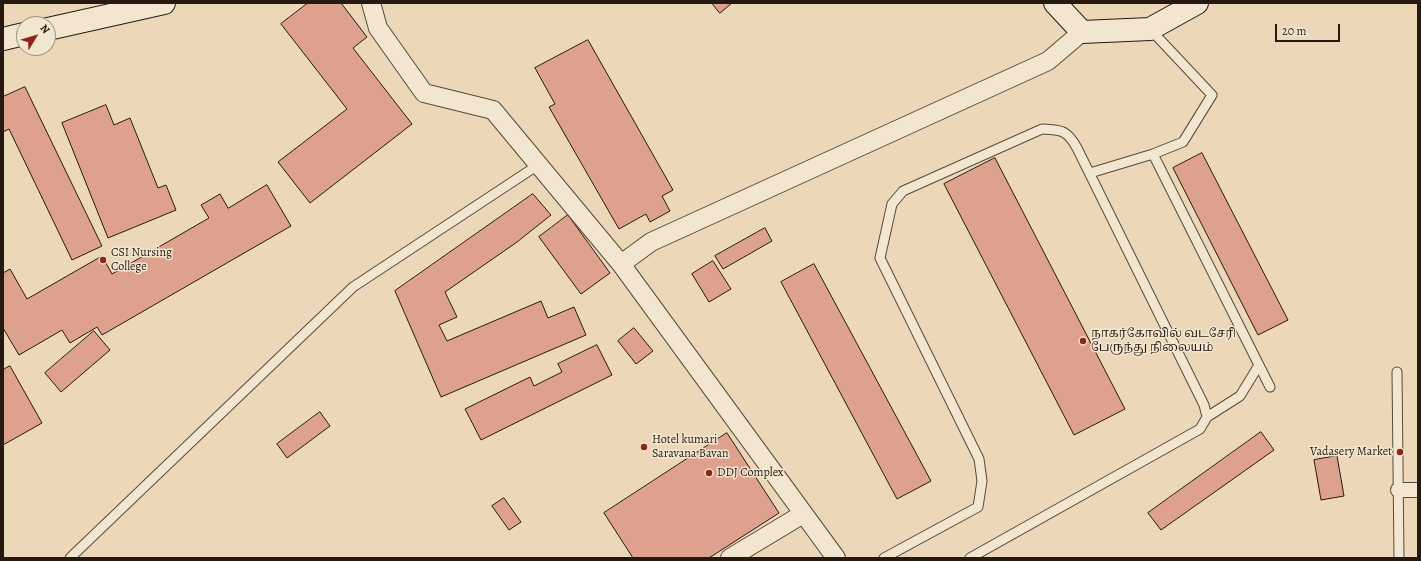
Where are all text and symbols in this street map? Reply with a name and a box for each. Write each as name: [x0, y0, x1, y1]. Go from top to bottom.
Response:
north arrow: [16, 16, 56, 56]
scale bar: [1277, 16, 1342, 42]
text: N: [37, 21, 53, 37]
text: 20 m: [1282, 23, 1306, 39]
place label: CSI Nursing College: [111, 246, 172, 274]
marker: CSI Nursing College: [98, 255, 108, 265]
place label: நாகர்கோவில் வடசேரி பேருந்து நிலையம்: [1091, 327, 1236, 355]
marker: நாகர்கோவில் வடசேரி பேருந்து நிலையம்: [1078, 336, 1088, 346]
place label: Hotel kumari Saravana Bavan: [652, 433, 729, 461]
marker: Hotel kumari Saravana Bavan: [639, 442, 649, 452]
place label: Vadasery Market: [1310, 445, 1392, 459]
marker: Vadasery Market: [1395, 447, 1405, 457]
place label: DDJ Complex: [717, 466, 784, 480]
marker: DDJ Complex: [704, 468, 714, 478]

